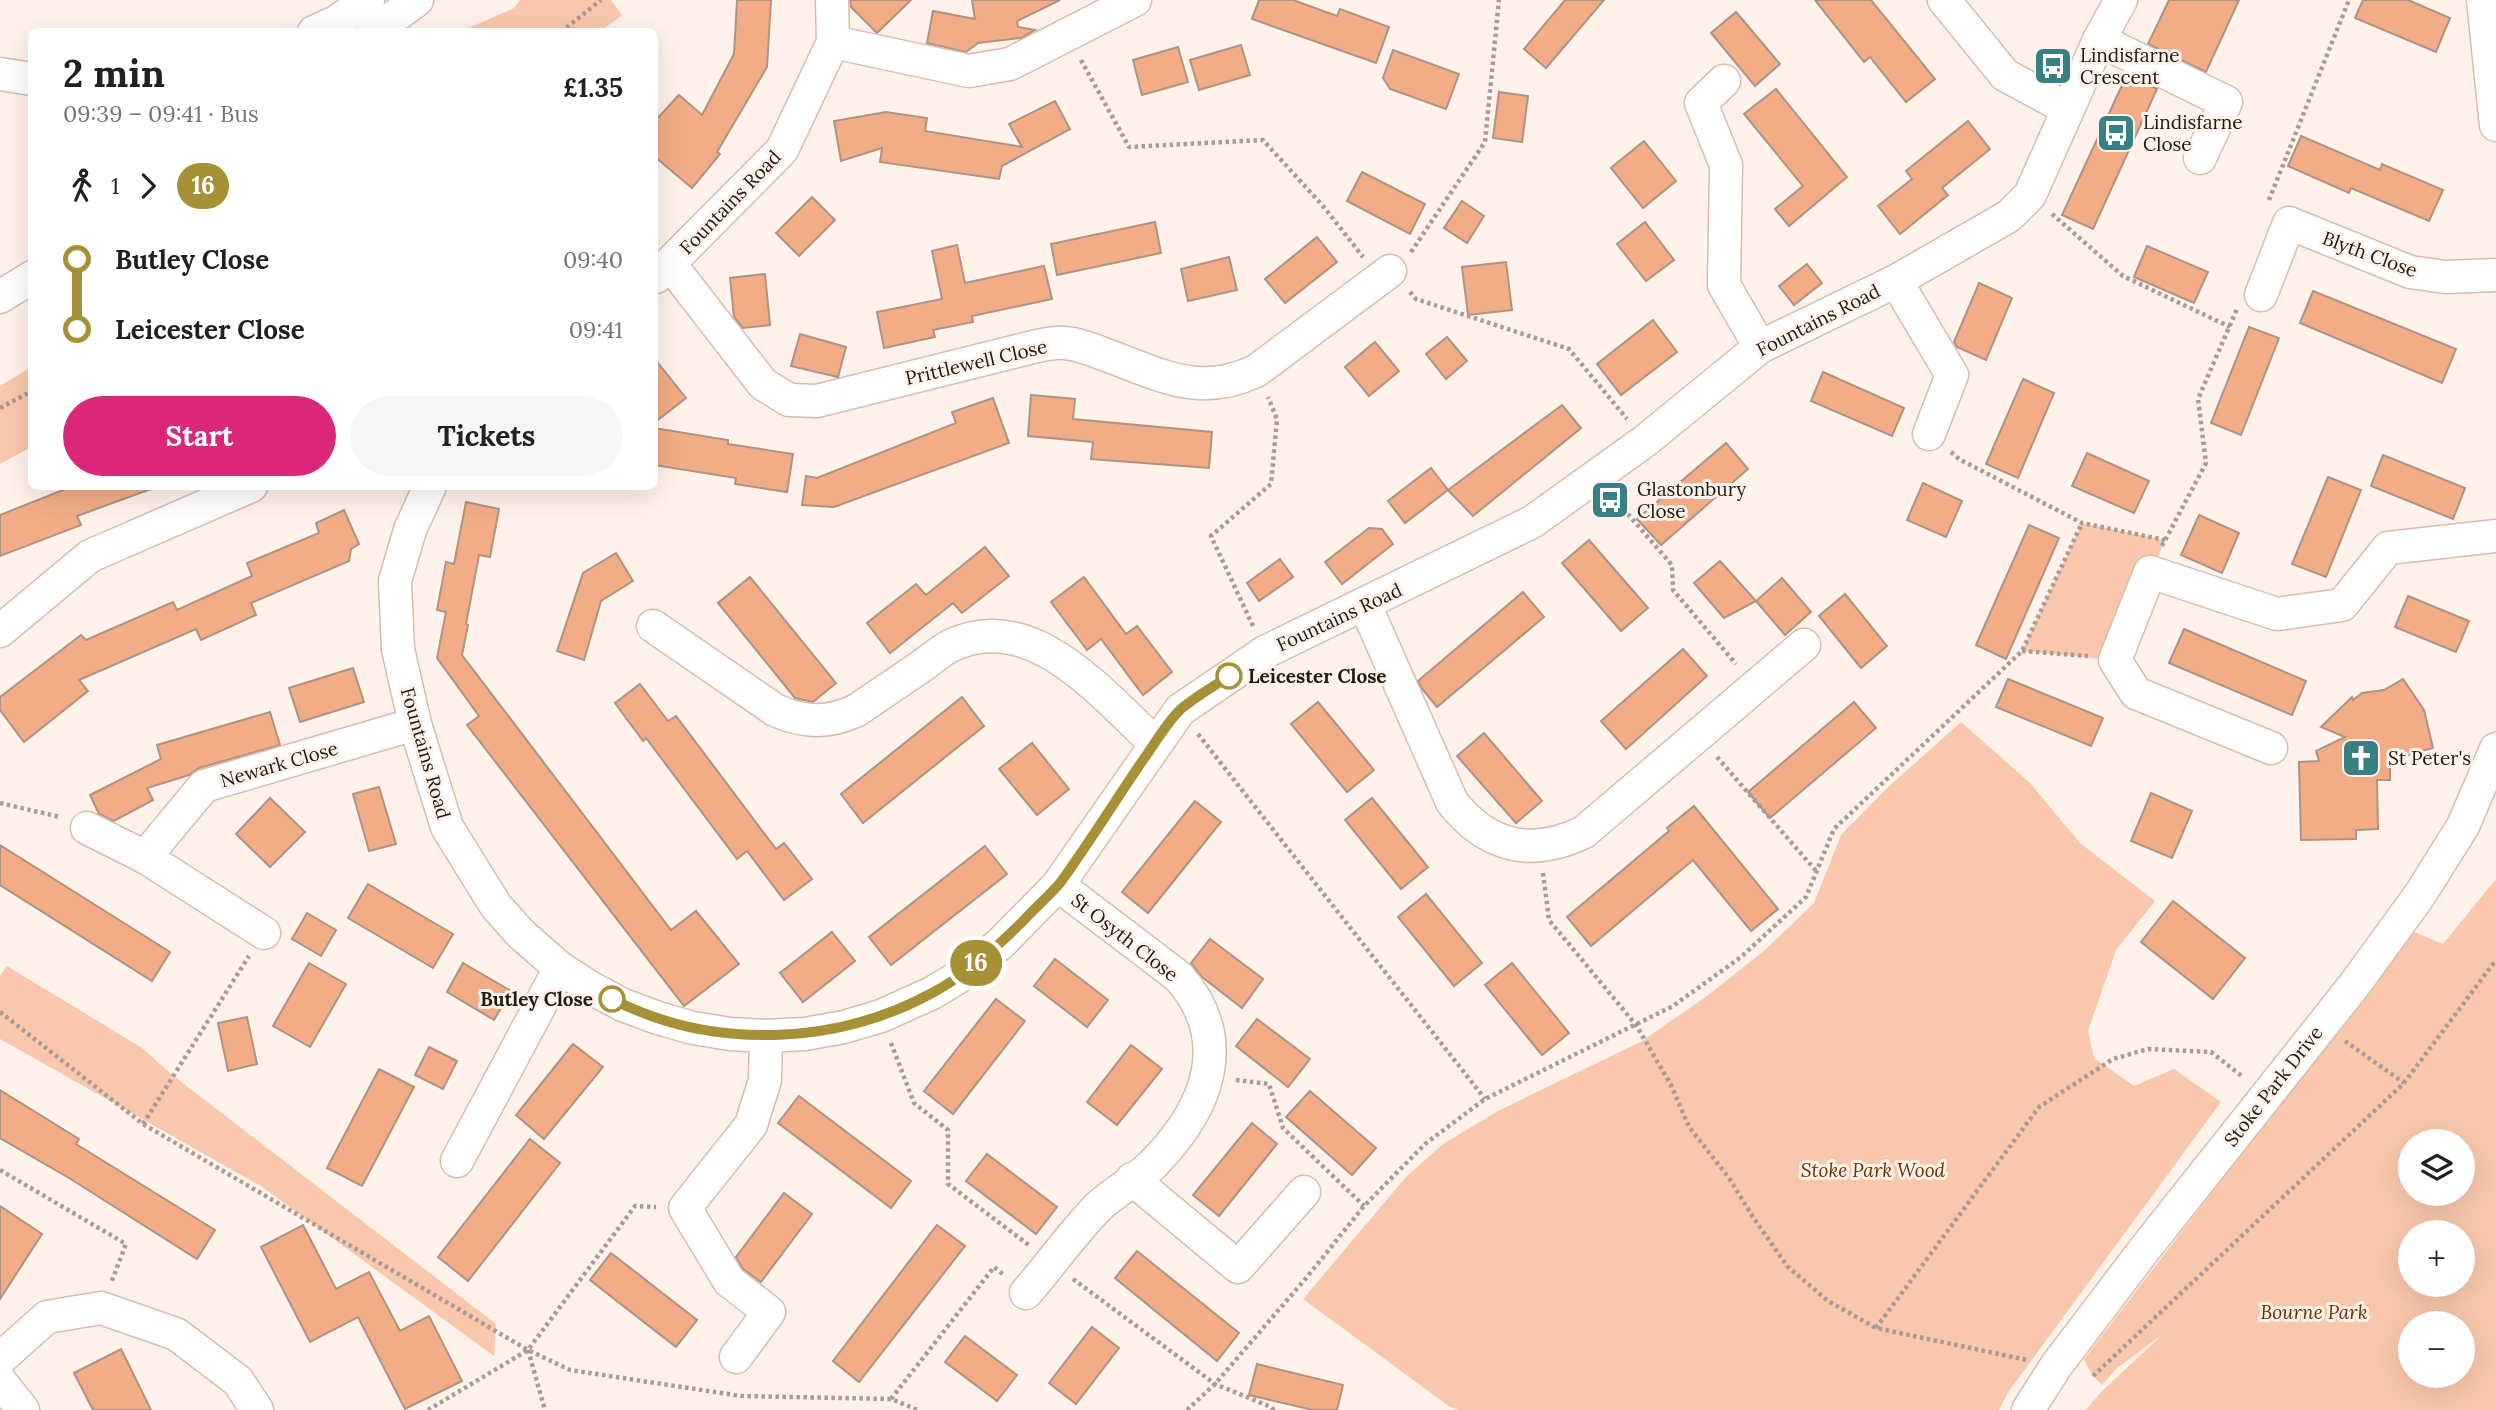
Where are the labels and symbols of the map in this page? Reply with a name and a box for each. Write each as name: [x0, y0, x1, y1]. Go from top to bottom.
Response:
place label: Lindisfarne Crescent: [2080, 43, 2180, 89]
bus stop icon: Lindisfarne Crescent: [2032, 45, 2074, 87]
place label: Lindisfarne Close: [2143, 110, 2243, 156]
bus stop icon: Lindisfarne Close: [2095, 112, 2137, 154]
street label: Fountains Road: [674, 145, 786, 259]
street label: Blyth Close: [2319, 226, 2421, 282]
street label: Fountains Road: [1752, 278, 1884, 362]
street label: Prittlewell Close: [903, 334, 1049, 390]
place label: Glastonbury Close: [1637, 477, 1746, 523]
bus stop icon: Glastonbury Close: [1589, 479, 1631, 521]
street label: Fountains Road: [1272, 577, 1406, 657]
marker: Leicester Close: [1216, 663, 1242, 689]
place label: Leicester Close: [1248, 664, 1387, 688]
street label: Fountains Road: [396, 684, 456, 822]
street label: Newark Close: [217, 736, 341, 792]
church icon: St Peter's: [2340, 737, 2382, 779]
place label: St Peter's: [2388, 746, 2471, 770]
street label: St Osyth Close: [1067, 888, 1183, 986]
line badge: 16: [944, 940, 1007, 986]
marker: Butley Close: [599, 986, 625, 1012]
place label: Butley Close: [480, 987, 593, 1011]
street label: Stoke Park Drive: [2218, 1021, 2328, 1151]
park label: Stoke Park Wood: [1801, 1158, 1946, 1182]
park label: Bourne Park: [2260, 1300, 2368, 1324]

